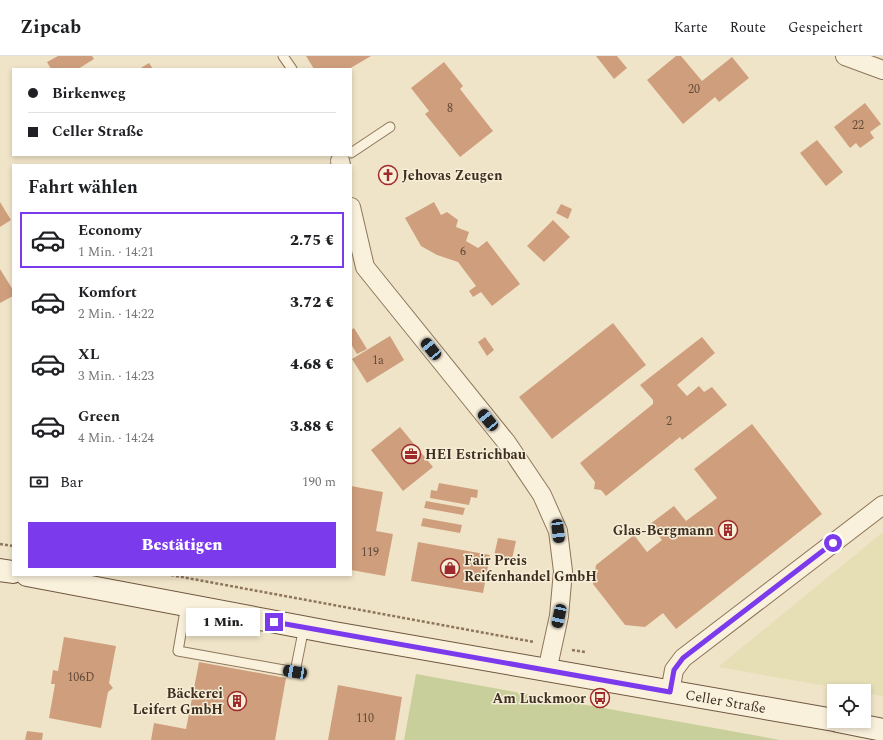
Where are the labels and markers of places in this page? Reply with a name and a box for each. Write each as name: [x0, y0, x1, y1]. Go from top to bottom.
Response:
church icon: Jehovas Zeugen: [377, 164, 399, 186]
place label: Jehovas Zeugen: [402, 165, 503, 186]
office icon: HEI Estrichbau: [400, 443, 422, 465]
place label: HEI Estrichbau: [425, 444, 527, 465]
building icon: Glas-Bergmann: [717, 519, 739, 541]
place label: Glas-Bergmann: [613, 520, 714, 541]
place label: Fair Preis Reifenhandel GmbH: [464, 550, 597, 587]
shop icon: Fair Preis Reifenhandel GmbH: [439, 557, 461, 579]
place label: Bäckerei Leifert GmbH: [132, 683, 223, 720]
bus stop icon: Am Luckmoor: [589, 687, 611, 709]
place label: Am Luckmoor: [492, 688, 586, 709]
building icon: Bäckerei Leifert GmbH: [226, 690, 248, 712]

